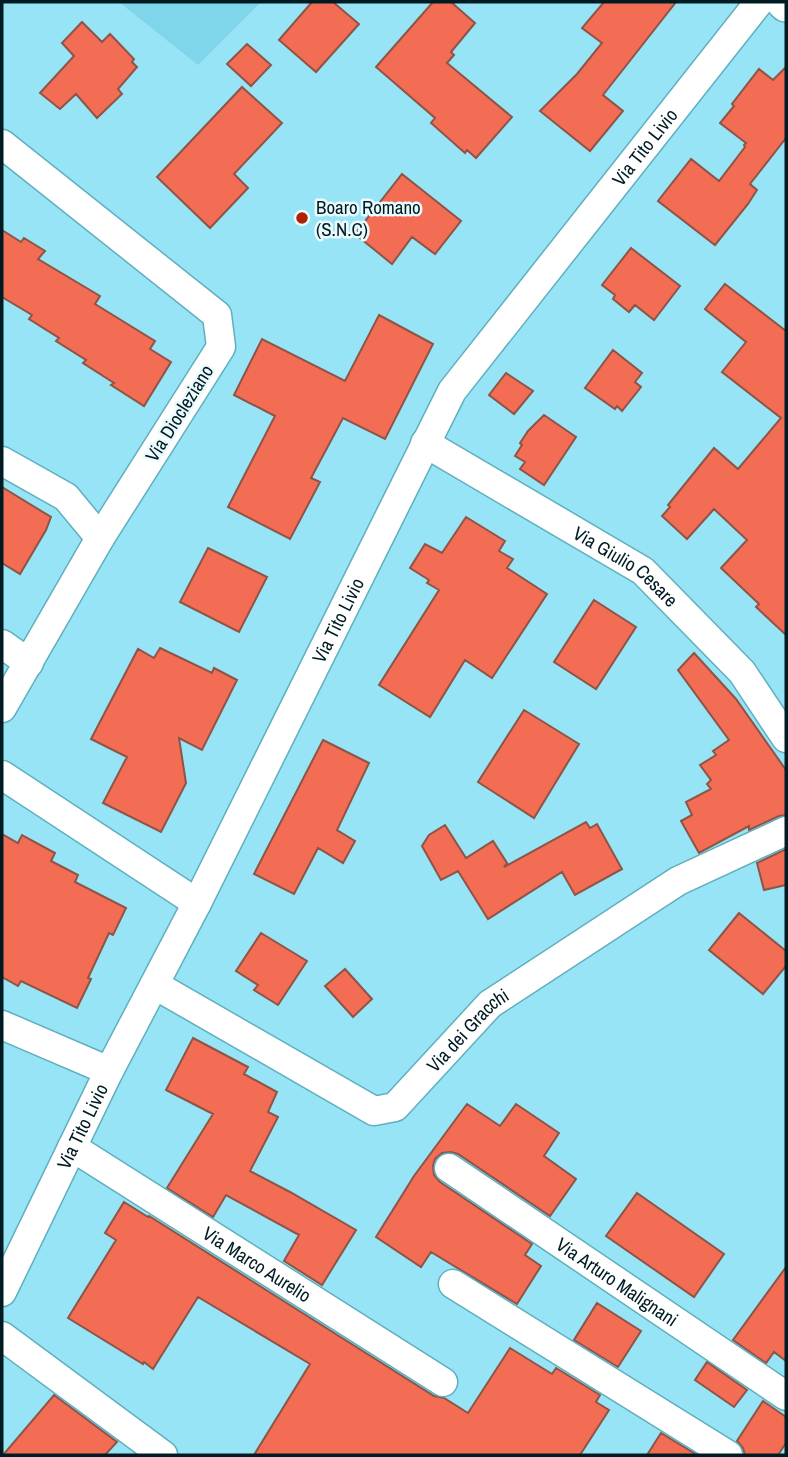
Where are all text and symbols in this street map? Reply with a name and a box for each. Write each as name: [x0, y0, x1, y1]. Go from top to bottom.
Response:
street label: Via Tito Livio: [606, 103, 683, 191]
place label: Boaro Romano (S.N.C): [316, 194, 421, 242]
marker: Boaro Romano (S.N.C): [294, 210, 310, 226]
street label: Via Diocleziano: [139, 360, 219, 466]
street label: Via Giulio Cesare: [569, 520, 684, 612]
street label: Via Tito Livio: [306, 573, 370, 667]
street label: Via dei Gracchi: [421, 982, 514, 1078]
street label: Via Tito Livio: [50, 1079, 114, 1173]
street label: Via Marco Aurelio: [198, 1220, 316, 1308]
street label: Via Arturo Malignani: [551, 1231, 683, 1332]

